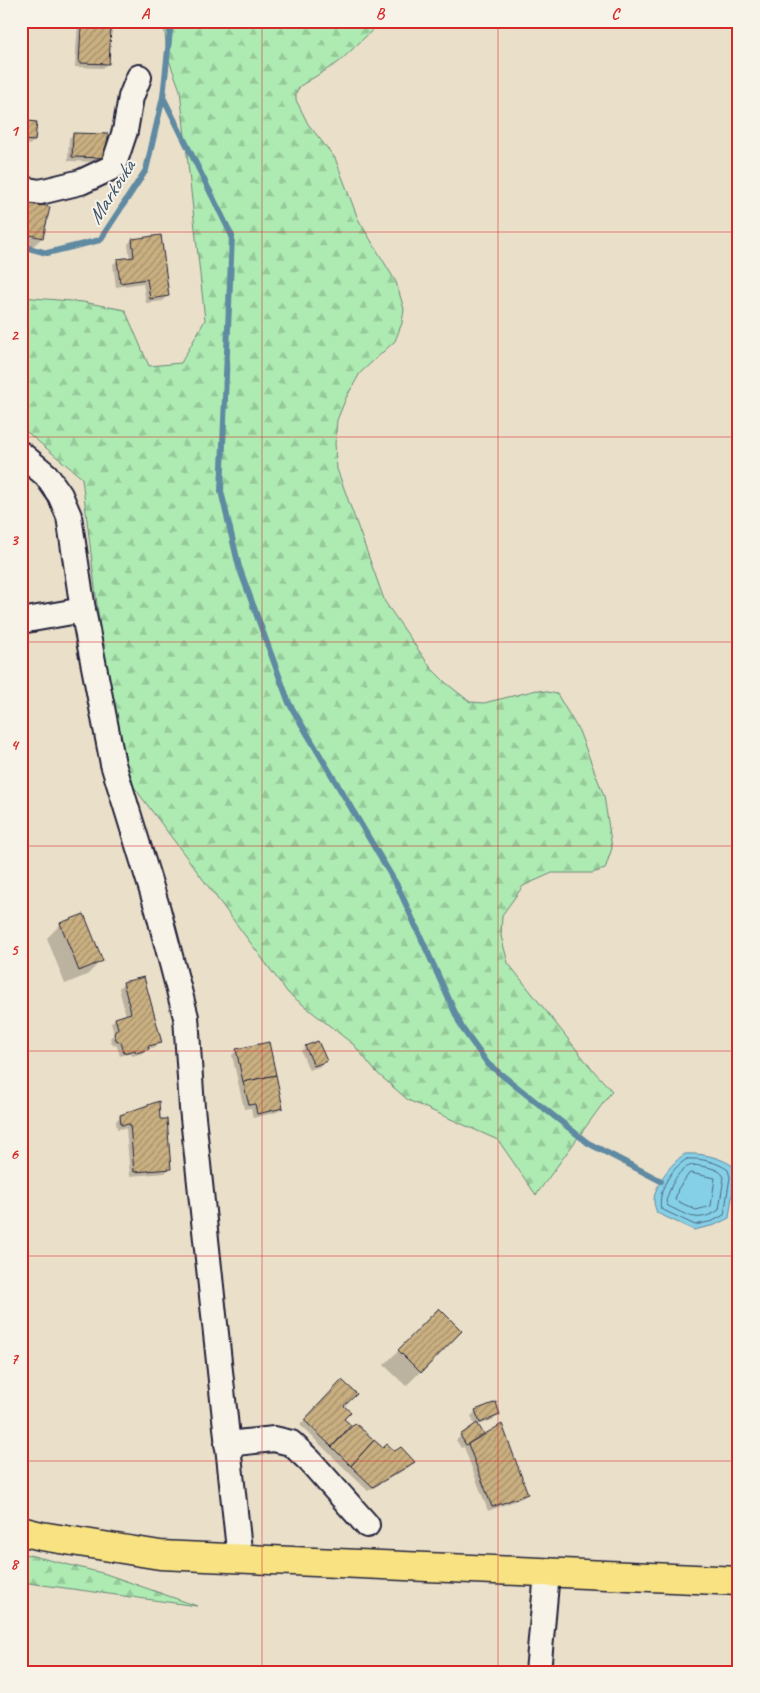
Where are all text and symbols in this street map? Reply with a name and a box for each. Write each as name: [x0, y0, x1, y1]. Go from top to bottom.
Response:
text: A: [141, 4, 151, 24]
text: B: [376, 4, 386, 24]
text: C: [611, 4, 621, 24]
text: 1: [10, 121, 19, 141]
water label: Markovka: [81, 153, 142, 229]
text: 2: [10, 325, 19, 345]
text: 3: [10, 530, 19, 550]
text: 4: [10, 735, 19, 755]
text: 5: [11, 940, 20, 960]
text: 6: [10, 1144, 19, 1164]
text: 7: [10, 1349, 19, 1369]
text: 8: [10, 1554, 19, 1574]

